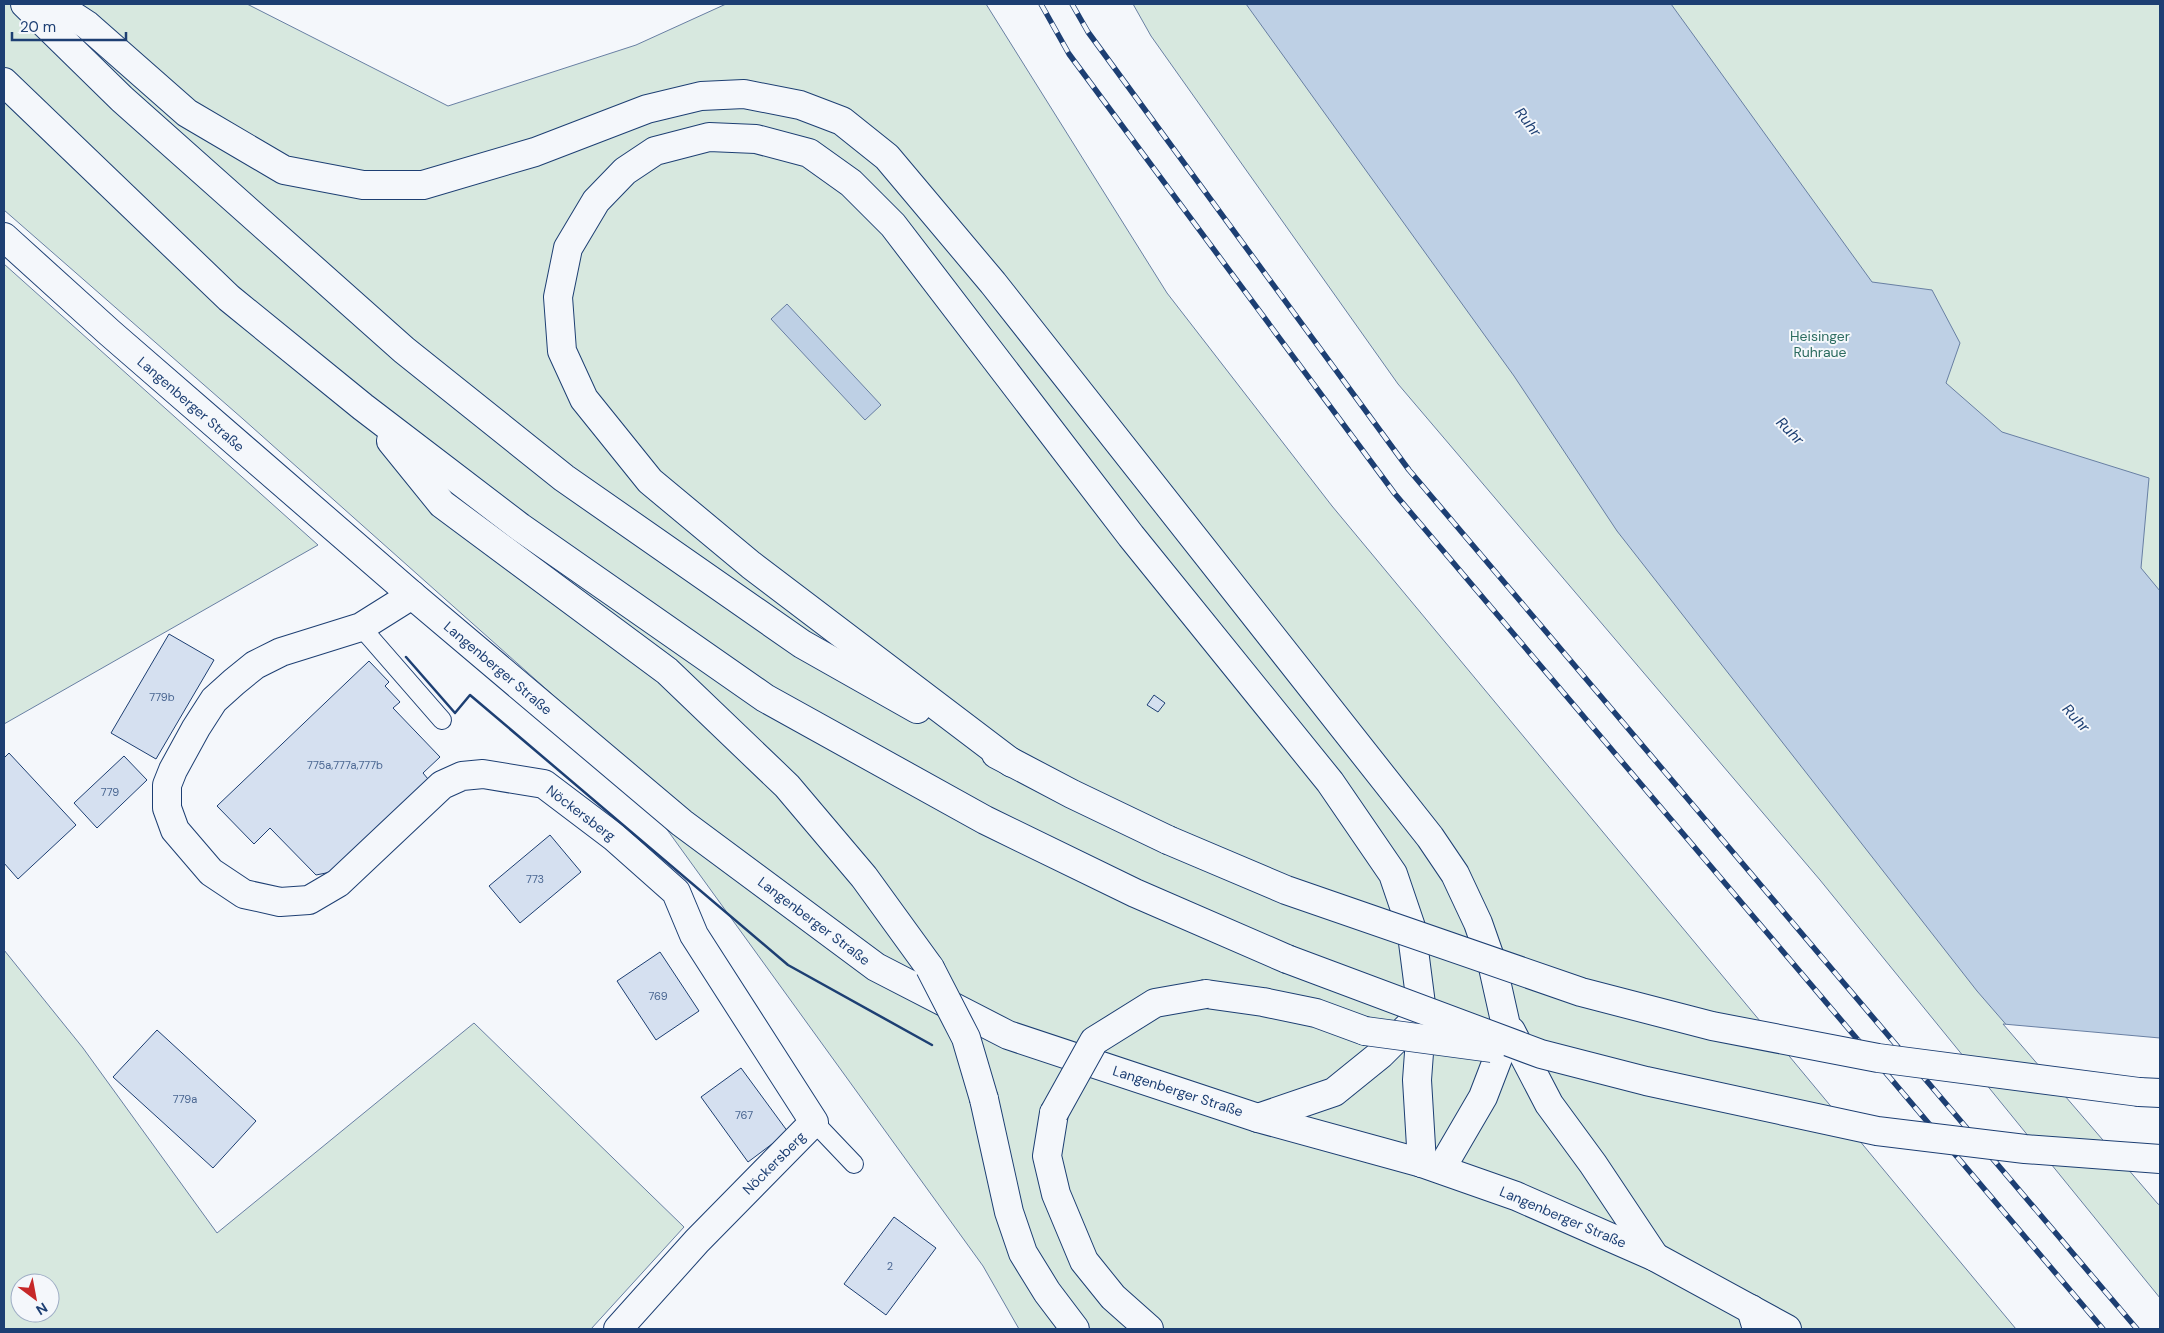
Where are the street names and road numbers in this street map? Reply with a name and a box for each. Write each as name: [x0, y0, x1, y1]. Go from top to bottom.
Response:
street label: Langenberger Straße: [134, 353, 248, 455]
street label: Langenberger Straße: [440, 617, 556, 719]
street label: Nöckersberg: [543, 781, 619, 845]
street label: Langenberger Straße: [754, 873, 874, 969]
street label: Langenberger Straße: [1111, 1061, 1246, 1121]
street label: Nöckersberg: [739, 1127, 810, 1198]
street label: Langenberger Straße: [1497, 1182, 1629, 1252]

